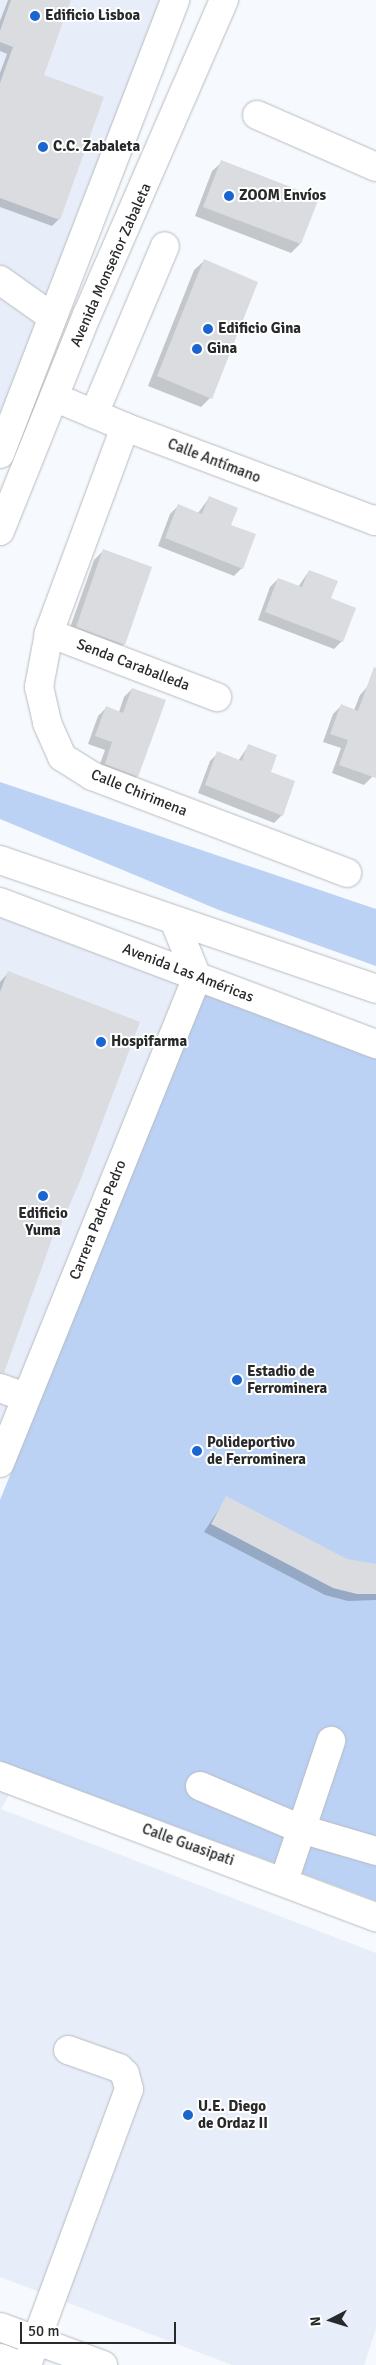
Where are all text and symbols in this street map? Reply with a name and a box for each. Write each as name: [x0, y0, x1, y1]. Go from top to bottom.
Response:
place label: Edificio Lisboa: [45, 7, 140, 25]
marker: Edificio Lisboa: [29, 10, 41, 22]
place label: C.C. Zabaleta: [53, 138, 140, 156]
marker: C.C. Zabaleta: [37, 141, 49, 153]
street label: Avenida Monseñor Zabaleta: [67, 180, 155, 350]
place label: ZOOM Envíos: [239, 187, 326, 205]
marker: ZOOM Envíos: [223, 190, 235, 202]
place label: Edificio Gina: [218, 320, 301, 338]
marker: Edificio Gina: [202, 323, 214, 335]
place label: Gina: [207, 340, 237, 358]
marker: Gina: [191, 343, 203, 355]
street label: Calle Antímano: [165, 435, 263, 487]
street label: Senda Caraballeda: [74, 635, 192, 695]
street label: Calle Chirimena: [88, 766, 190, 820]
street label: Avenida Las Américas: [120, 940, 256, 1006]
place label: Hospifarma: [111, 1033, 187, 1051]
marker: Hospifarma: [95, 1036, 107, 1048]
street label: Carrera Padre Pedro: [66, 1158, 130, 1282]
marker: Edificio Yuma: [37, 1190, 49, 1202]
place label: Edificio Yuma: [18, 1204, 68, 1239]
place label: Estadio de Ferrominera: [247, 1362, 327, 1397]
marker: Estadio de Ferrominera: [231, 1374, 243, 1386]
place label: Polideportivo de Ferrominera: [207, 1433, 306, 1468]
marker: Polideportivo de Ferrominera: [191, 1445, 203, 1457]
street label: Calle Guasipati: [139, 1820, 237, 1870]
place label: U.E. Diego de Ordaz II: [198, 2097, 268, 2132]
marker: U.E. Diego de Ordaz II: [182, 2109, 194, 2121]
north arrow: [306, 2295, 356, 2345]
scale bar: [22, 2312, 179, 2344]
text: N: [307, 2316, 324, 2327]
text: 50 m: [28, 2322, 59, 2340]

